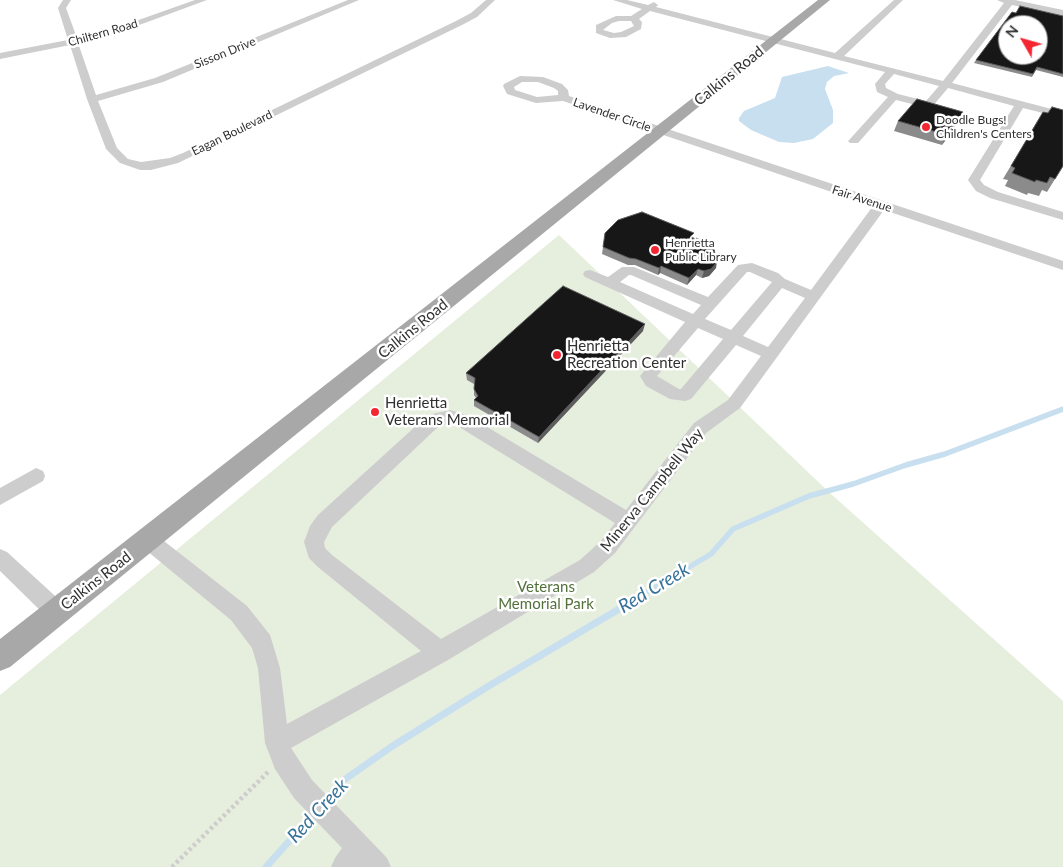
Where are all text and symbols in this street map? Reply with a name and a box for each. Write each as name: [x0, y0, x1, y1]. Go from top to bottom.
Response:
north arrow: [998, 15, 1048, 65]
street label: Chiltern Road: [67, 16, 139, 50]
text: N: [1002, 22, 1022, 41]
street label: Sisson Drive: [192, 34, 258, 72]
street label: Calkins Road: [691, 43, 767, 109]
street label: Lavender Circle: [571, 95, 653, 135]
street label: Eagan Boulevard: [189, 107, 275, 159]
place label: Doodle Bugs! Children's Centers: [936, 113, 1032, 141]
marker: Doodle Bugs! Children's Centers: [920, 121, 932, 133]
street label: Fair Avenue: [830, 183, 894, 215]
place label: Henrietta Public Library: [665, 236, 737, 264]
marker: Henrietta Public Library: [649, 244, 661, 256]
street label: Calkins Road: [375, 296, 451, 362]
place label: Henrietta Recreation Center: [567, 337, 686, 372]
marker: Henrietta Recreation Center: [551, 349, 563, 361]
place label: Henrietta Veterans Memorial: [385, 394, 509, 429]
marker: Henrietta Veterans Memorial: [369, 406, 381, 418]
street label: Minerva Campbell Way: [597, 425, 707, 555]
street label: Calkins Road: [57, 548, 135, 614]
water label: Red Creek: [614, 558, 694, 618]
park label: Veterans Memorial Park: [498, 578, 594, 613]
water label: Red Creek: [283, 774, 353, 848]

